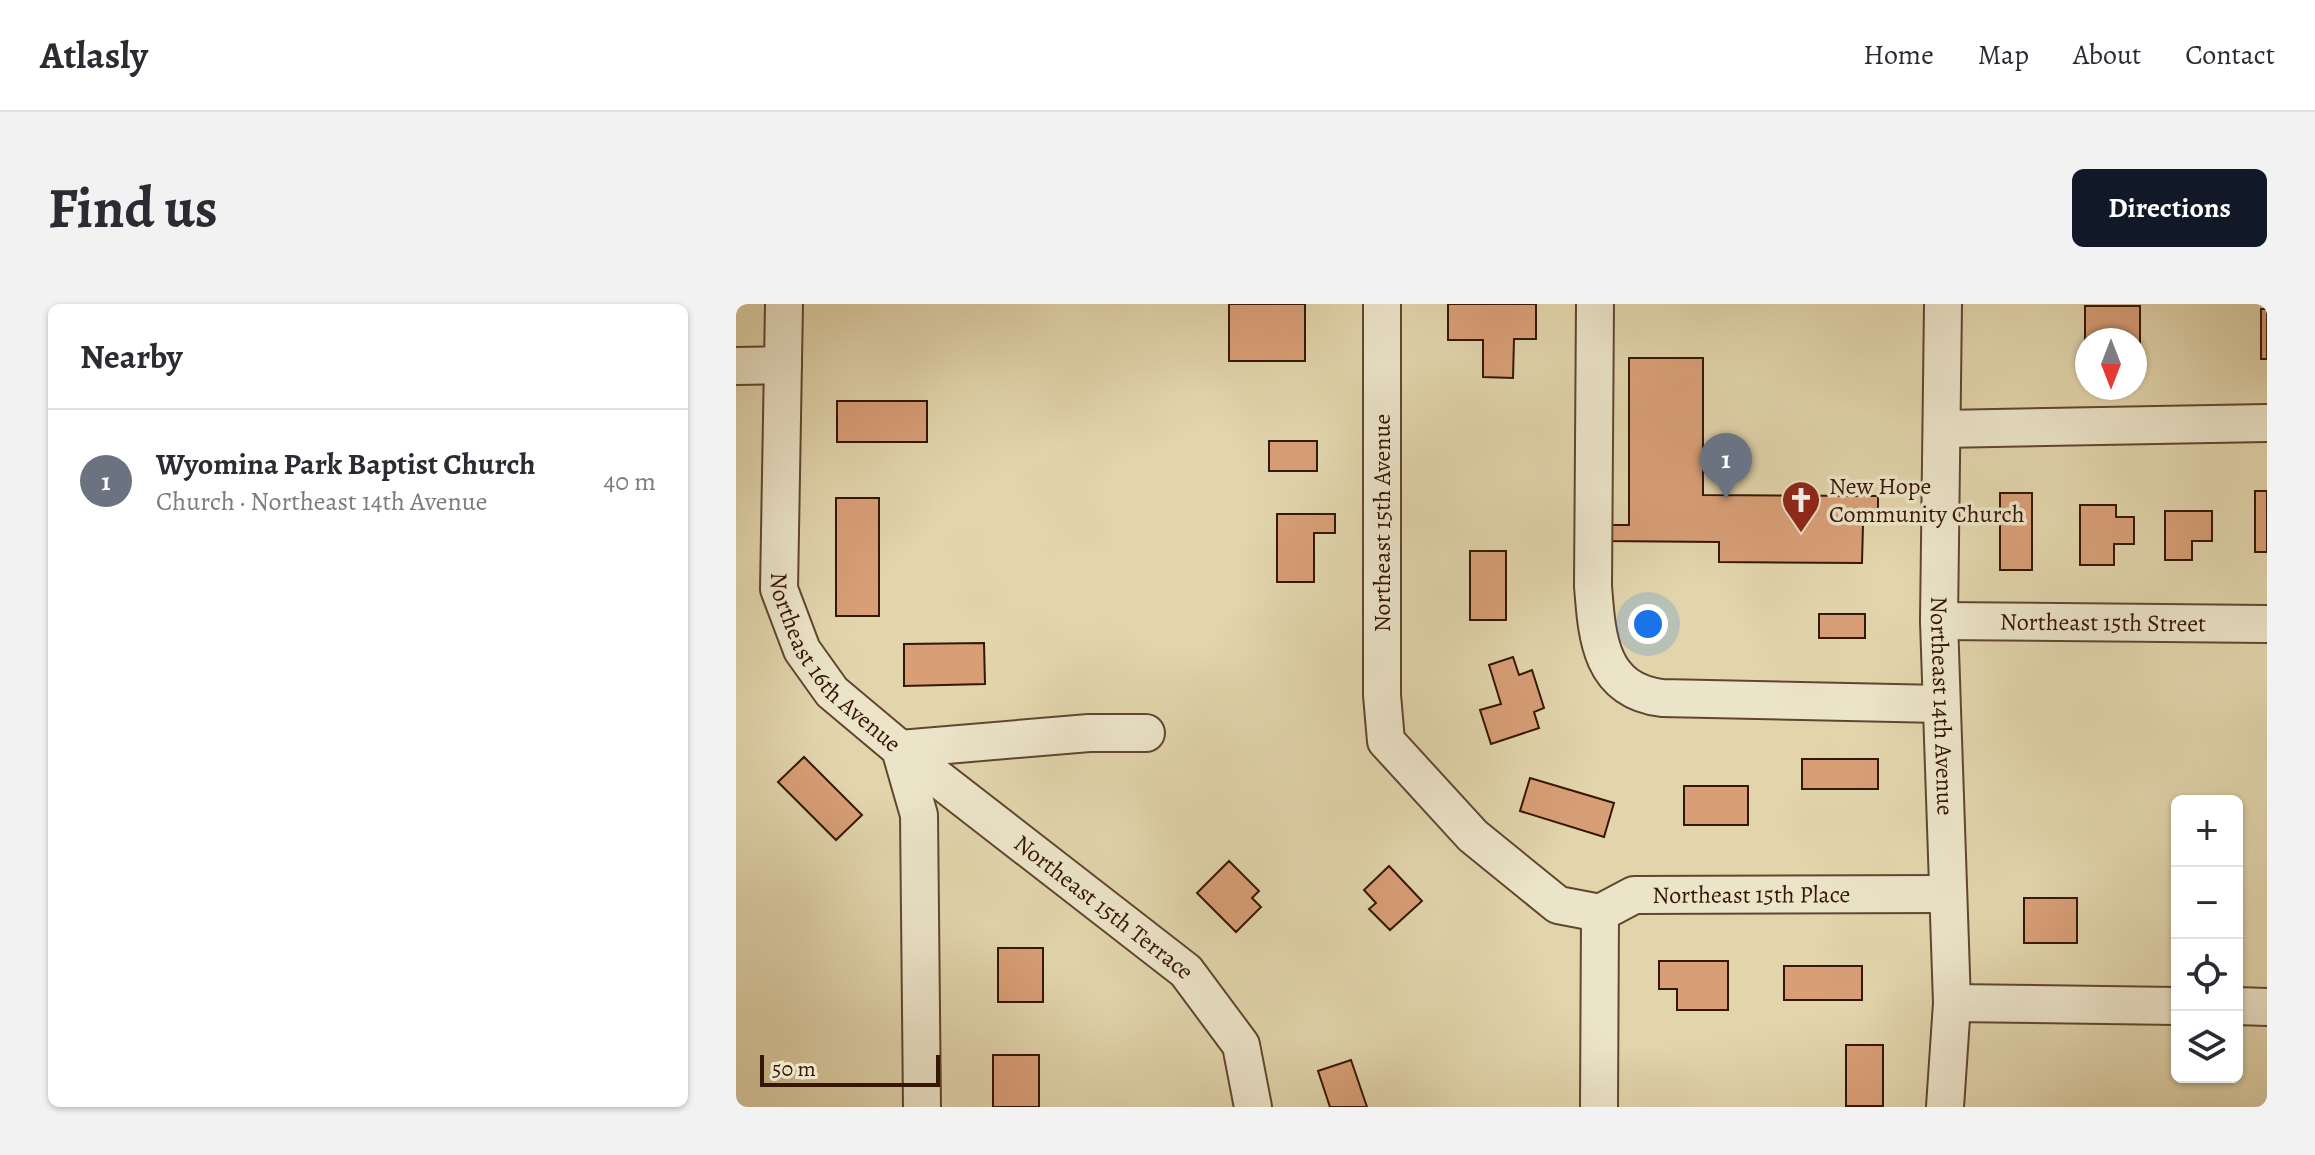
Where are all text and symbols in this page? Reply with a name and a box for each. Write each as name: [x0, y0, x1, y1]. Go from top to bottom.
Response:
text: Atlasly: [40, 29, 148, 81]
text: Home: [1863, 36, 1934, 74]
text: Map: [1978, 36, 2029, 74]
text: About: [2073, 36, 2141, 74]
text: Contact: [2185, 36, 2275, 74]
button: Directions: [2072, 169, 2267, 247]
text: Find us: [48, 170, 218, 246]
north arrow: [2075, 328, 2147, 400]
text: Nearby: [80, 333, 183, 380]
street label: Northeast 15th Avenue: [1366, 414, 1398, 632]
pin: 1: [1700, 433, 1752, 499]
text: Wyomina Park Baptist Church: [156, 444, 536, 484]
text: 1: [101, 464, 111, 499]
text: 40 m: [604, 464, 656, 499]
place label: New Hope Community Church: [1829, 470, 2025, 530]
church icon: New Hope Community Church: [1780, 479, 1822, 534]
text: Church · Northeast 14th Avenue: [156, 484, 487, 519]
street label: Northeast 16th Avenue: [763, 572, 908, 759]
street label: Northeast 14th Avenue: [1923, 596, 1962, 816]
your location: [1628, 604, 1668, 644]
street label: Northeast 15th Street: [2000, 606, 2206, 639]
map controls: [2171, 795, 2243, 1083]
button: +: [2171, 795, 2243, 867]
street label: Northeast 15th Terrace: [1007, 827, 1202, 985]
button: −: [2171, 867, 2243, 939]
street label: Northeast 15th Place: [1652, 878, 1850, 911]
button: locate: [2171, 939, 2243, 1011]
button: layers: [2171, 1011, 2243, 1083]
scale bar: [760, 1051, 940, 1087]
text: 50 m: [772, 1054, 816, 1084]

